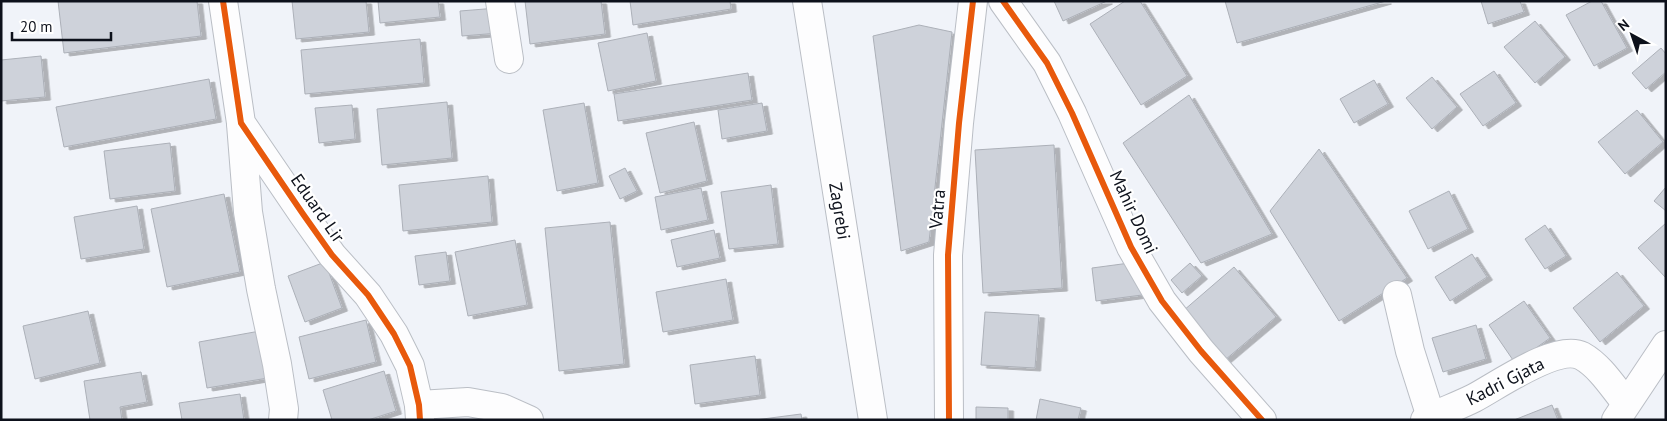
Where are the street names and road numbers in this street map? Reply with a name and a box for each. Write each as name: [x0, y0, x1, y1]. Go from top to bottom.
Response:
street label: Mahir Domi: [1105, 167, 1163, 257]
street label: Eduard Lir: [286, 169, 350, 247]
street label: Zagrebi: [824, 181, 856, 241]
street label: Vatra: [924, 188, 950, 231]
street label: Kadri Gjata: [1462, 352, 1548, 410]

